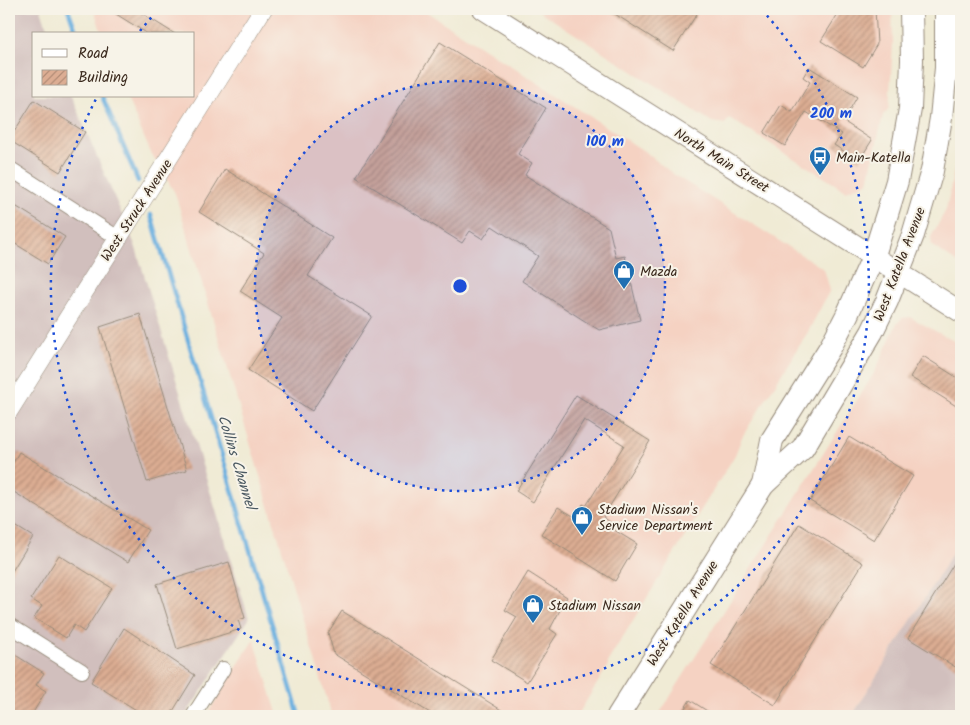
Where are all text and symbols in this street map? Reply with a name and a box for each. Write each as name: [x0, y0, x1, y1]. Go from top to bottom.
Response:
legend: [32, 32, 195, 98]
text: Road: [78, 42, 109, 66]
text: Building: [78, 66, 128, 90]
text: 200 m: [810, 102, 852, 126]
street label: North Main Street: [670, 123, 774, 199]
text: 100 m: [586, 130, 624, 154]
bus stop icon: Main-Katella: [808, 145, 832, 176]
place label: Main-Katella: [836, 147, 911, 169]
street label: West Struck Avenue: [95, 154, 179, 266]
street label: West Katella Avenue: [868, 203, 932, 325]
shop icon: Mazda: [612, 259, 636, 290]
place label: Mazda: [640, 261, 677, 283]
centre of rings: [451, 277, 469, 295]
water label: Collins Channel: [210, 412, 263, 516]
place label: Stadium Nissan's Service Department: [598, 499, 713, 537]
shop icon: Stadium Nissan's Service Department: [570, 505, 594, 536]
street label: West Katella Avenue: [641, 556, 725, 671]
shop icon: Stadium Nissan: [521, 593, 545, 624]
place label: Stadium Nissan: [549, 595, 641, 617]

